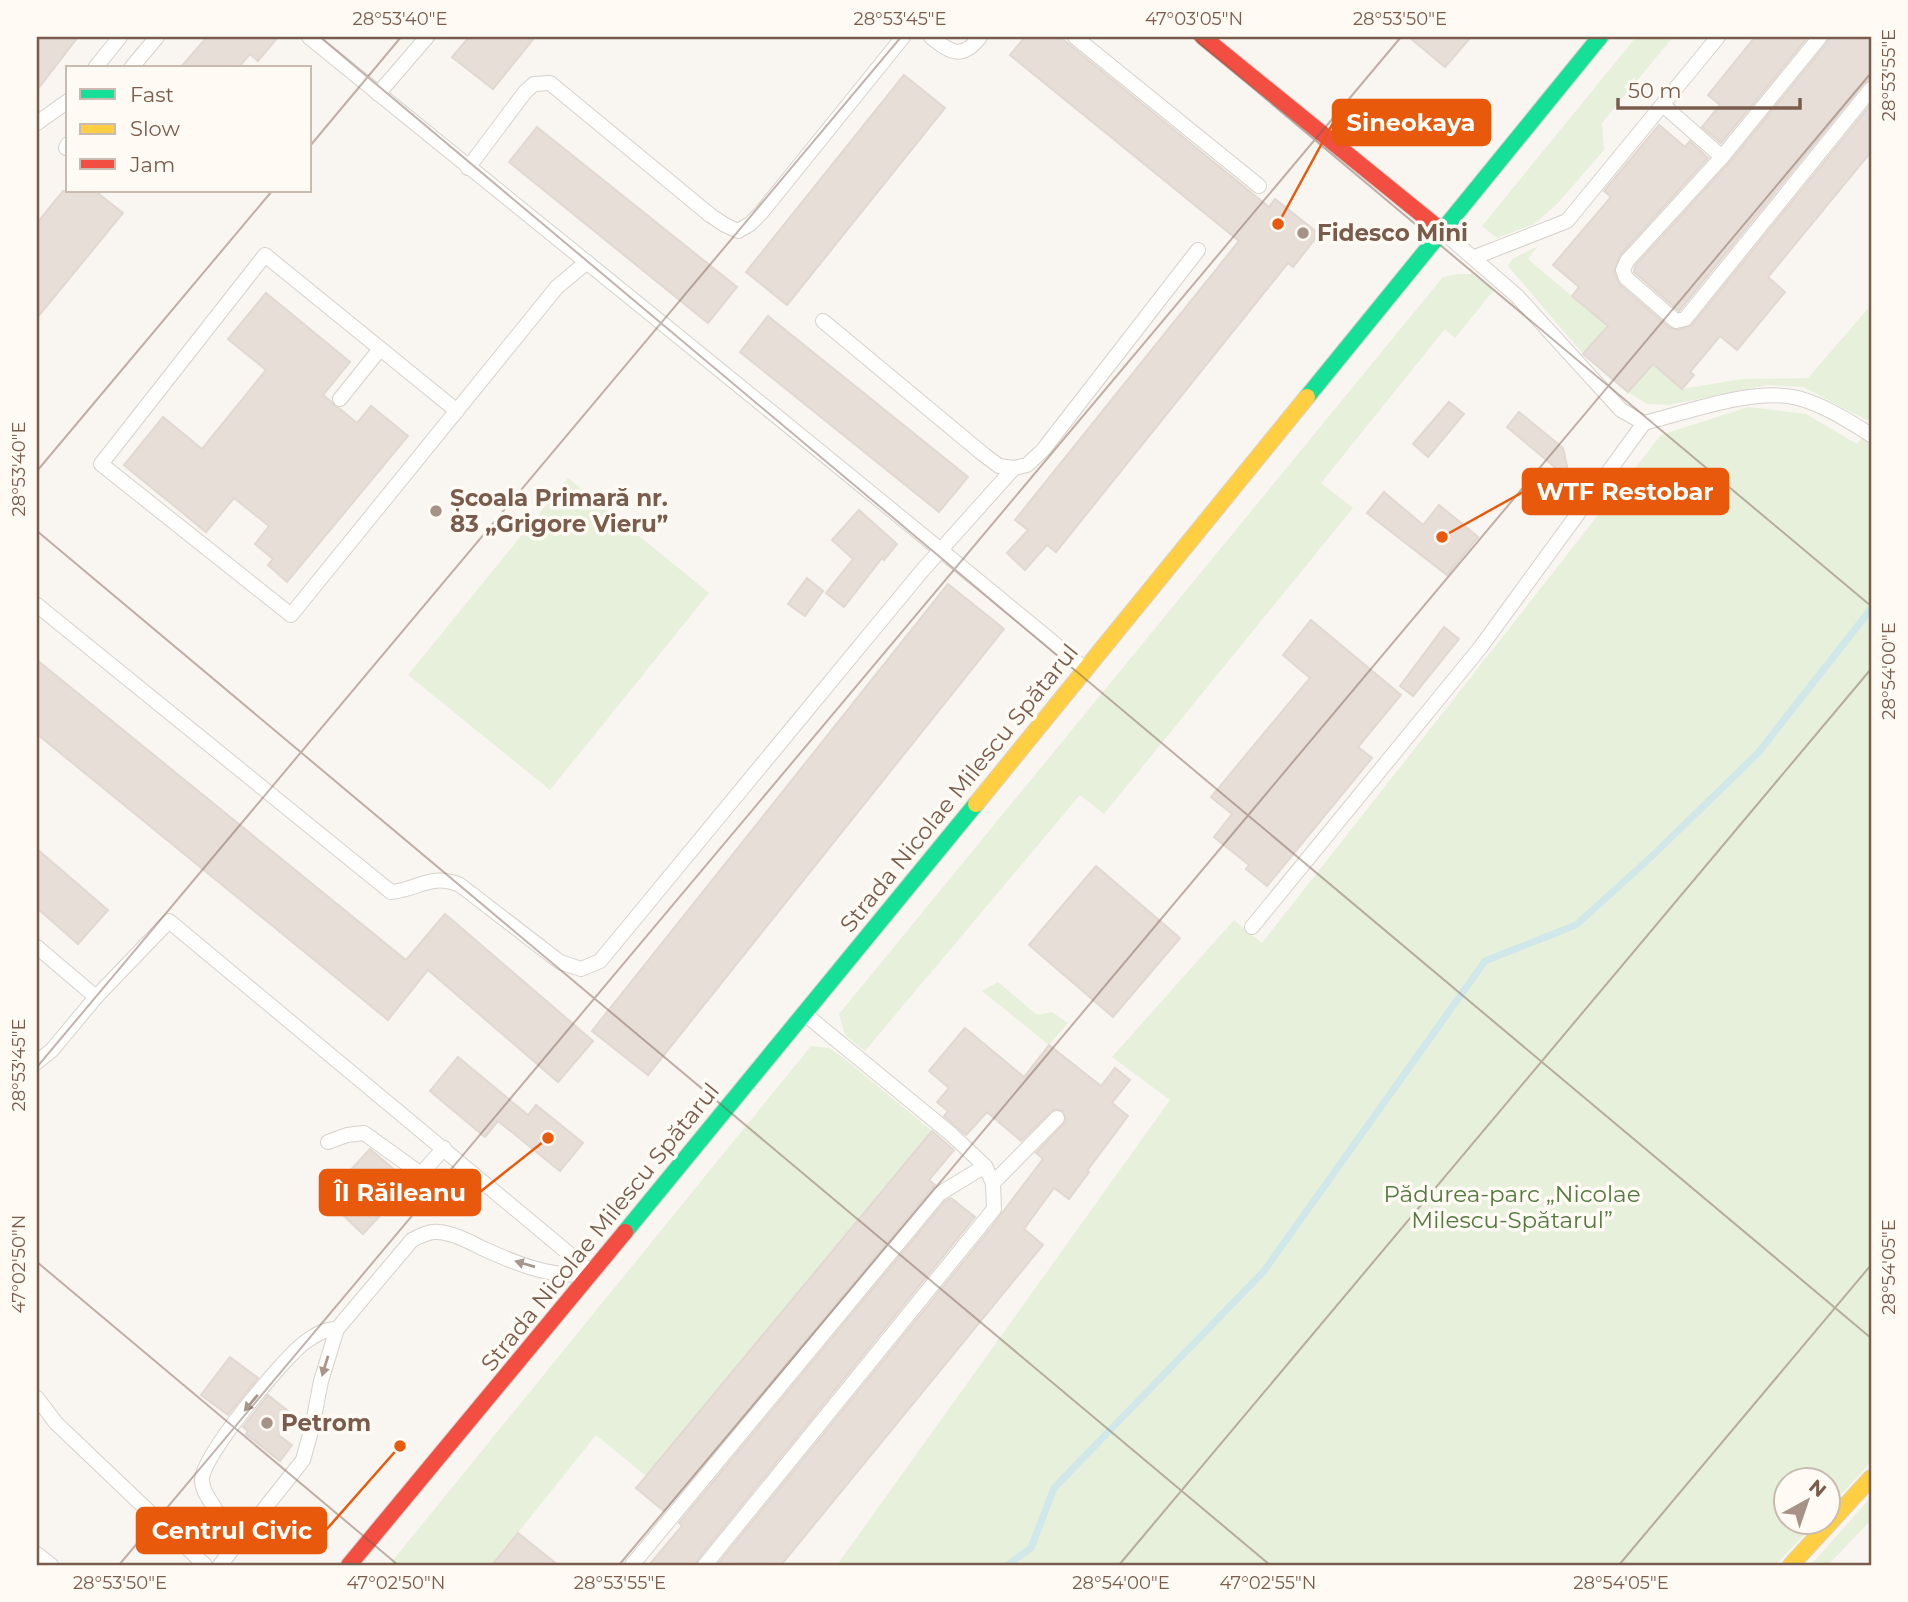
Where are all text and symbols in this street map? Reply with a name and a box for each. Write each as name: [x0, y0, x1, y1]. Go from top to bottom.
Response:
text: 28°53'40"E: [352, 8, 448, 30]
text: 28°53'45"E: [853, 8, 947, 30]
text: 47°03'05"N: [1145, 8, 1243, 30]
text: 28°53'50"E: [1353, 8, 1447, 30]
text: 28°53'55"E: [1878, 29, 1900, 121]
legend: [66, 66, 312, 192]
scale bar: [1618, 66, 1800, 110]
text: 50 m: [1628, 78, 1682, 103]
text: Fast: [130, 82, 174, 107]
callout: Sineokaya: [1333, 100, 1490, 145]
text: Sineokaya: [1347, 108, 1475, 137]
text: Slow: [130, 116, 180, 141]
text: Jam: [129, 152, 175, 177]
place label: Fidesco Mini: [1317, 219, 1468, 247]
marker: Fidesco Mini: [1295, 225, 1311, 241]
text: 28°53'40"E: [8, 421, 30, 517]
callout: WTF Restobar: [1523, 469, 1728, 514]
text: WTF Restobar: [1536, 477, 1714, 506]
place label: Școala Primară nr. 83 „Grigore Vieru”: [450, 484, 668, 538]
marker: Școala Primară nr. 83 „Grigore Vieru”: [428, 503, 444, 519]
text: 28°54'00"E: [1878, 622, 1900, 720]
street label: Strada Nicolae Milescu Spătarul: [834, 638, 1084, 938]
text: 28°53'45"E: [8, 1018, 30, 1112]
street label: Strada Nicolae Milescu Spătarul: [475, 1077, 725, 1377]
callout: ÎI Răileanu: [320, 1170, 480, 1215]
text: ÎI Răileanu: [333, 1178, 466, 1207]
park label: Pădurea-parc „Nicolae Milescu-Spătarul”: [1383, 1180, 1641, 1234]
text: 47°02'50"N: [8, 1215, 30, 1313]
text: 28°54'05"E: [1878, 1219, 1900, 1315]
one-way arrow: [515, 1259, 536, 1269]
one-way arrow: [319, 1356, 329, 1377]
one-way arrow: [244, 1394, 259, 1411]
place label: Petrom: [281, 1409, 371, 1437]
marker: Petrom: [259, 1415, 275, 1431]
north arrow: [1772, 1466, 1842, 1536]
text: N: [1804, 1475, 1831, 1502]
callout: Centrul Civic: [137, 1508, 326, 1553]
text: Centrul Civic: [152, 1516, 312, 1545]
text: 28°53'50"E: [73, 1572, 167, 1594]
text: 47°02'50"N: [347, 1572, 445, 1594]
text: 28°53'55"E: [574, 1572, 666, 1594]
text: 28°54'00"E: [1072, 1572, 1170, 1594]
text: 47°02'55"N: [1220, 1572, 1316, 1594]
text: 28°54'05"E: [1573, 1572, 1669, 1594]

